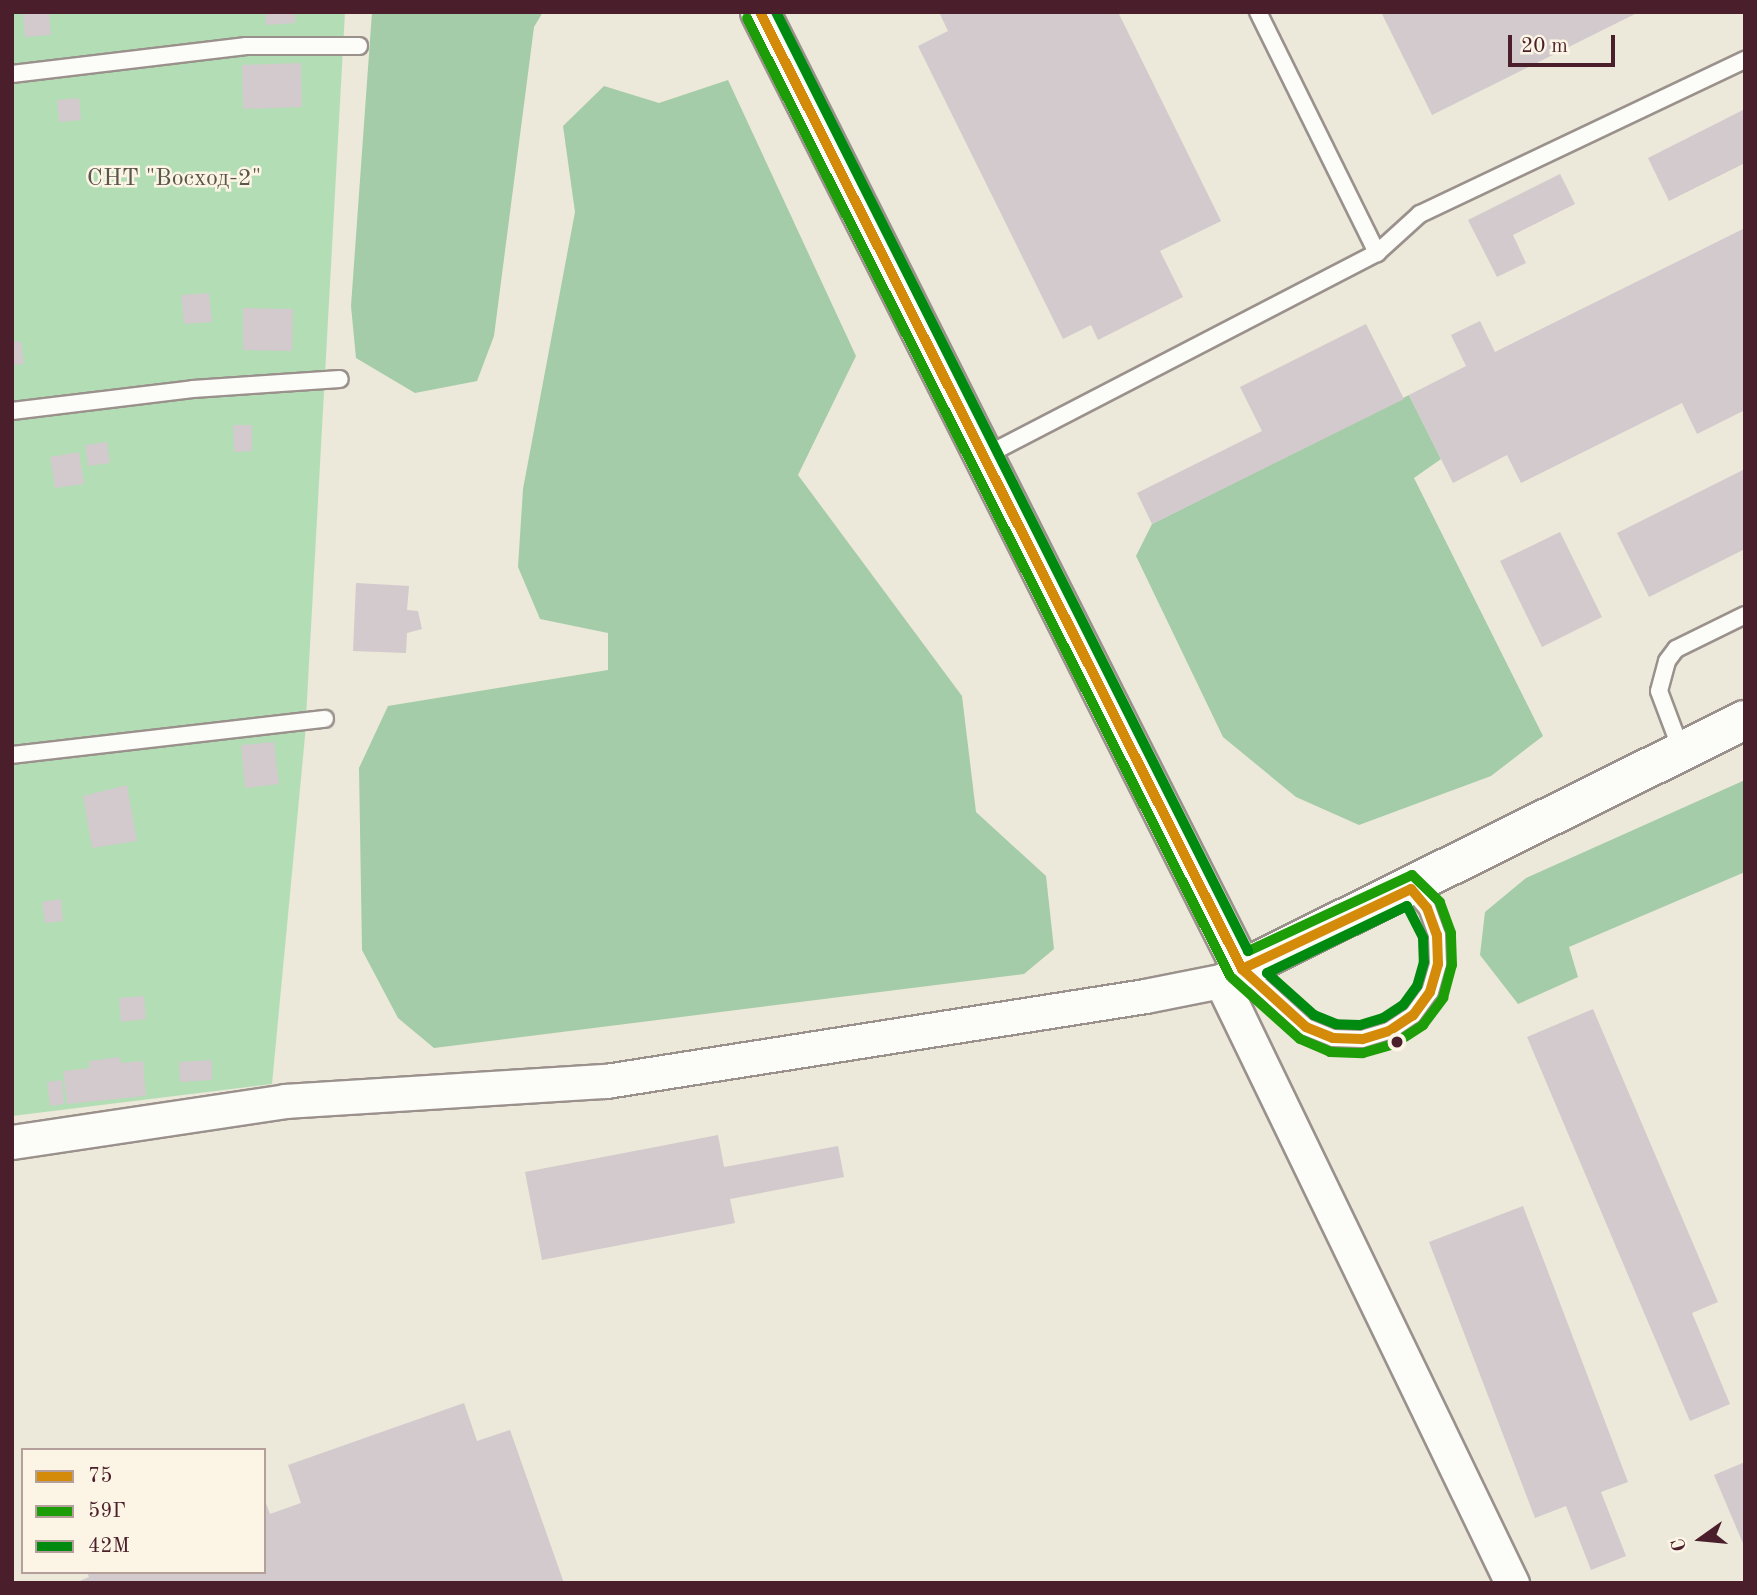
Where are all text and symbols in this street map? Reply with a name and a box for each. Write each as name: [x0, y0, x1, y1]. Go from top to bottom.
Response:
scale bar: [1512, 21, 1619, 65]
text: 20 m: [1521, 36, 1568, 57]
park label: СНТ "Восход-2": [87, 166, 261, 194]
unlabelled marker: [1390, 1035, 1404, 1049]
legend: [21, 1448, 266, 1574]
text: 75: [88, 1466, 112, 1487]
text: 59Г: [88, 1501, 126, 1522]
north arrow: [1666, 1504, 1736, 1574]
text: 42M: [88, 1536, 130, 1557]
text: С: [1669, 1536, 1691, 1553]

